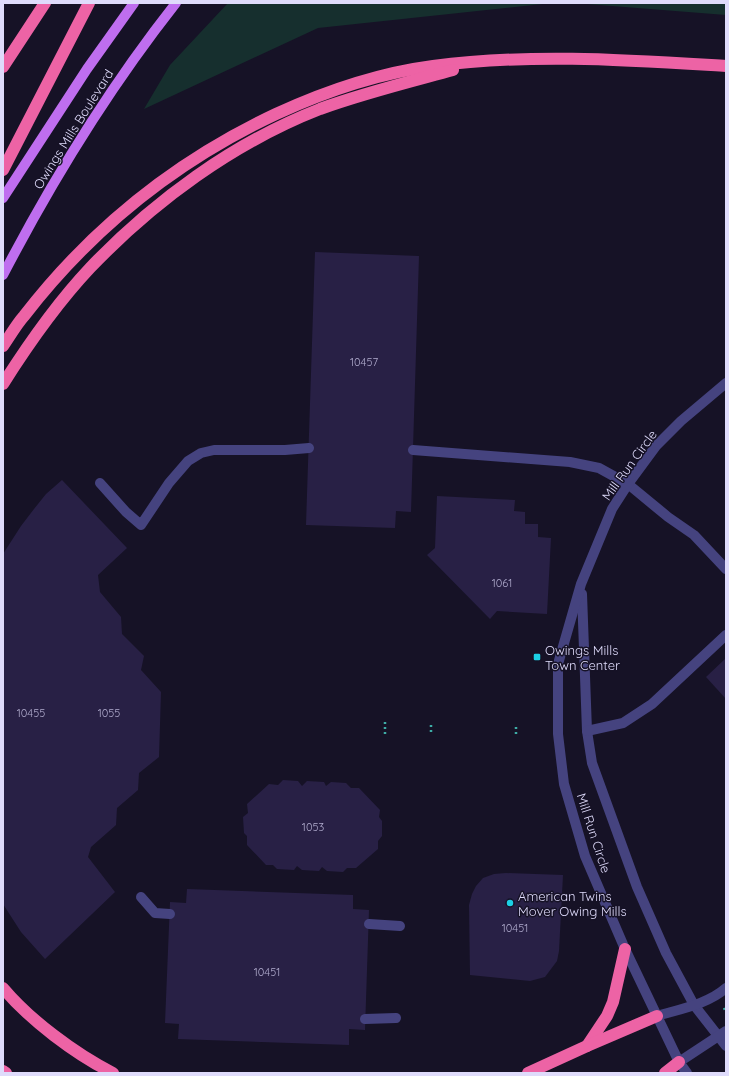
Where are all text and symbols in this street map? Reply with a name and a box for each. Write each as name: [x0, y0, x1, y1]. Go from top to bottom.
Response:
street label: Owings Mills Boulevard: [30, 66, 116, 192]
house number: 10457: [350, 355, 378, 369]
street label: Mill Run Circle: [598, 427, 660, 503]
house number: 1061: [492, 576, 512, 590]
place label: Owings Mills Town Center: [545, 642, 620, 673]
marker: Owings Mills Town Center: [532, 652, 542, 662]
house number: 10455: [17, 706, 45, 720]
house number: 1055: [98, 706, 120, 720]
street label: Mill Run Circle: [574, 791, 614, 875]
house number: 1053: [302, 820, 324, 834]
place label: American Twins Mover Owing Mills: [518, 888, 627, 919]
marker: American Twins Mover Owing Mills: [505, 898, 515, 908]
house number: 10451: [502, 921, 528, 935]
house number: 10451: [254, 965, 280, 979]

